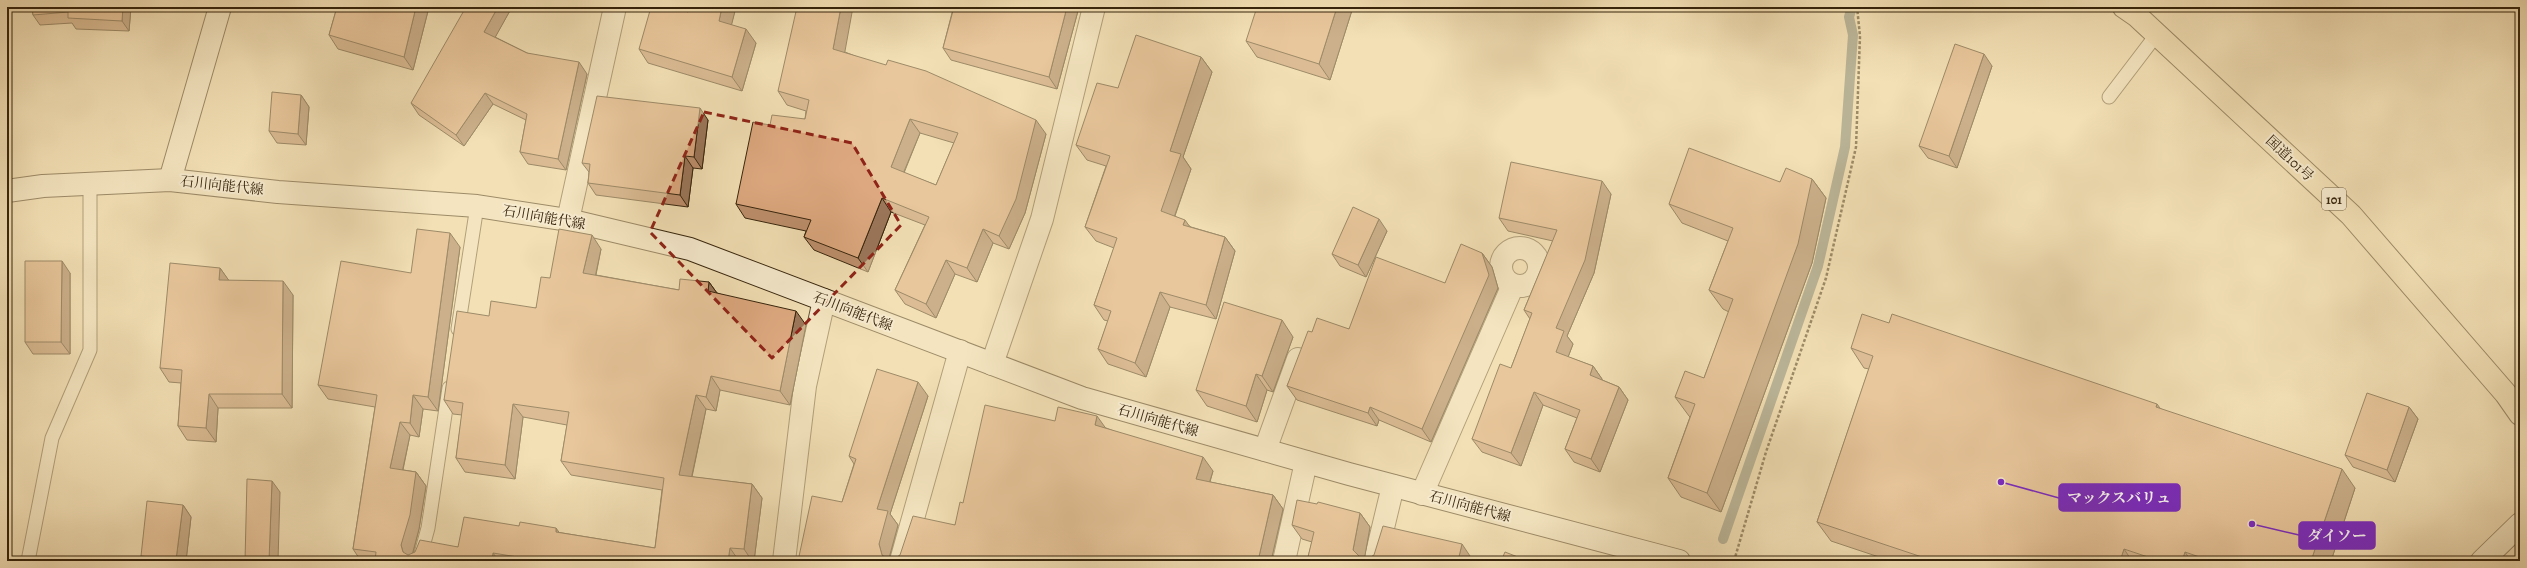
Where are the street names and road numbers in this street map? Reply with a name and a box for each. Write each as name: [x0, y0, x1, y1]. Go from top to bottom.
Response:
street label: 国道101号: [2262, 131, 2318, 185]
street label: 石川向能代線: [179, 172, 265, 199]
road number: 101: [2322, 188, 2346, 210]
street label: 石川向能代線: [501, 201, 587, 234]
street label: 石川向能代線: [810, 288, 895, 335]
street label: 石川向能代線: [1115, 400, 1201, 441]
street label: 石川向能代線: [1427, 486, 1513, 527]

